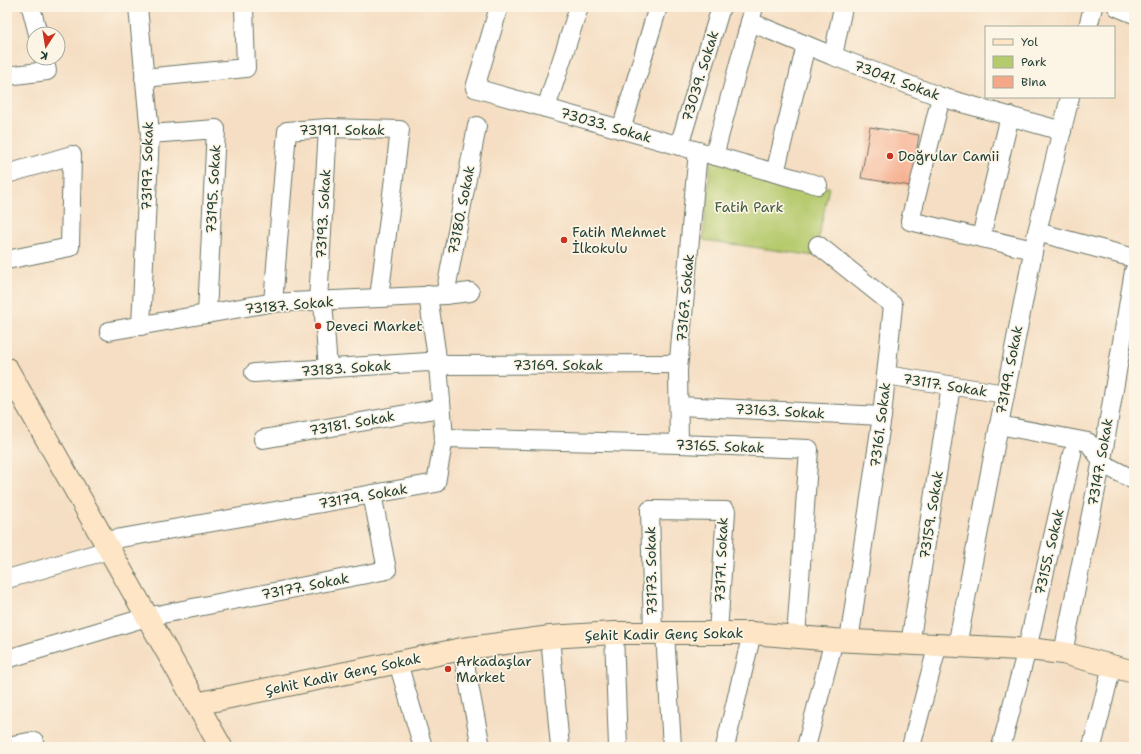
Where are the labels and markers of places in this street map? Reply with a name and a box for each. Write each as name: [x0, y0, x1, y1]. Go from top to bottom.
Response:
place label: Doğrular Camii: [898, 147, 999, 165]
marker: Doğrular Camii: [885, 151, 895, 161]
place label: Fatih Mehmet İlkokulu: [572, 223, 666, 257]
marker: Fatih Mehmet İlkokulu: [559, 235, 569, 245]
place label: Deveci Market: [326, 317, 423, 335]
marker: Deveci Market: [313, 321, 323, 331]
place label: Arkadaşlar Market: [456, 652, 532, 686]
marker: Arkadaşlar Market: [443, 664, 453, 674]

